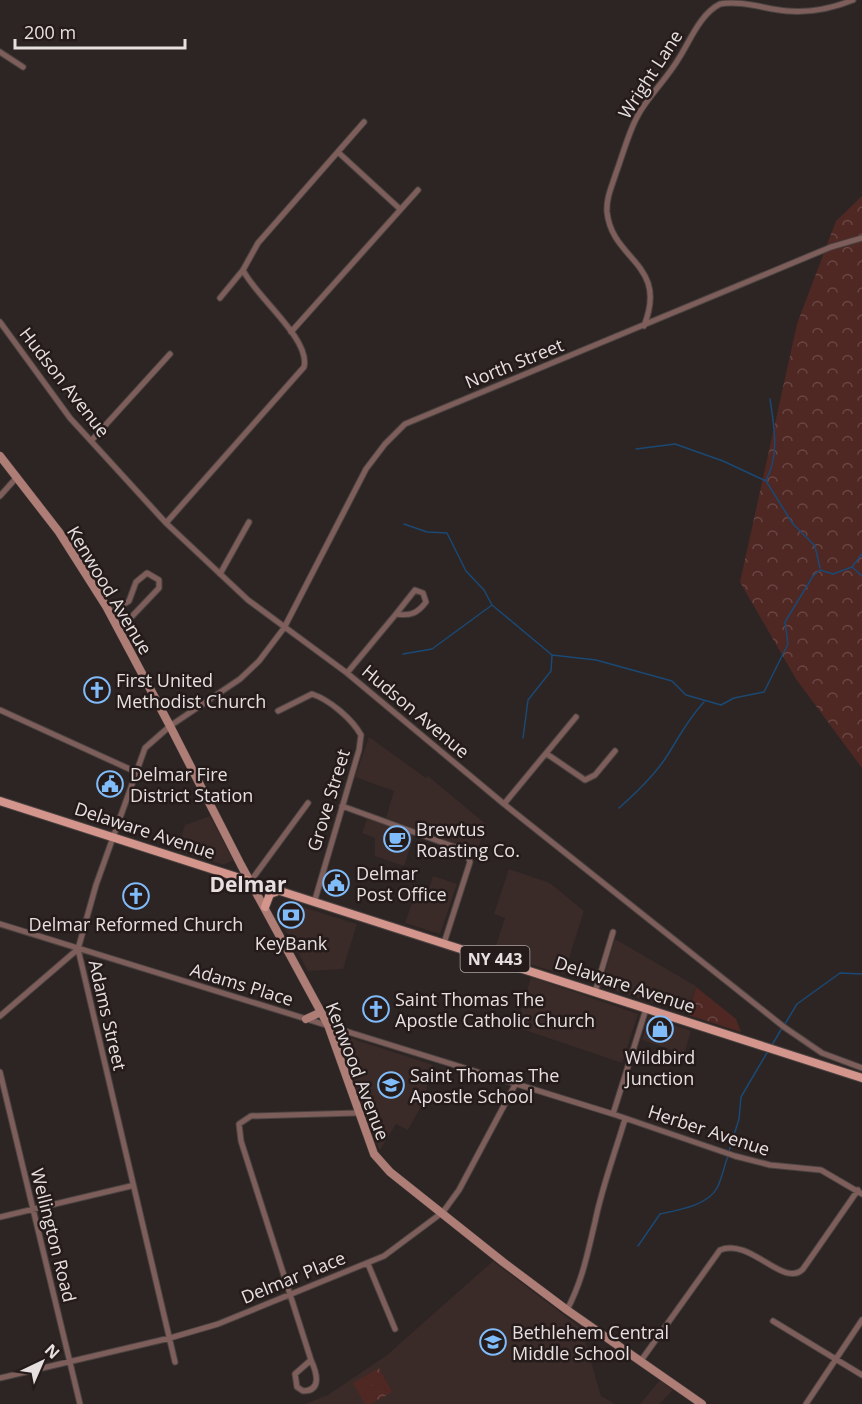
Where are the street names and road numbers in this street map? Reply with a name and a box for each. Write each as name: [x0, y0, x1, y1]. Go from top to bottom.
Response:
street label: Wright Lane: [612, 25, 688, 123]
street label: Hudson Avenue: [15, 322, 115, 442]
street label: North Street: [461, 332, 567, 394]
street label: Kenwood Avenue: [62, 521, 158, 659]
street label: Hudson Avenue: [357, 659, 475, 763]
street label: Grove Street: [301, 746, 355, 854]
street label: Delaware Avenue: [72, 796, 218, 864]
road number: NY 443: [460, 946, 530, 972]
street label: Delaware Avenue: [552, 950, 698, 1018]
street label: Adams Street: [84, 957, 132, 1073]
street label: Adams Place: [188, 957, 296, 1011]
street label: Kenwood Avenue: [321, 998, 395, 1144]
street label: Herber Avenue: [645, 1099, 773, 1161]
street label: Wellington Road: [26, 1166, 82, 1304]
street label: Delmar Place: [237, 1245, 349, 1309]

